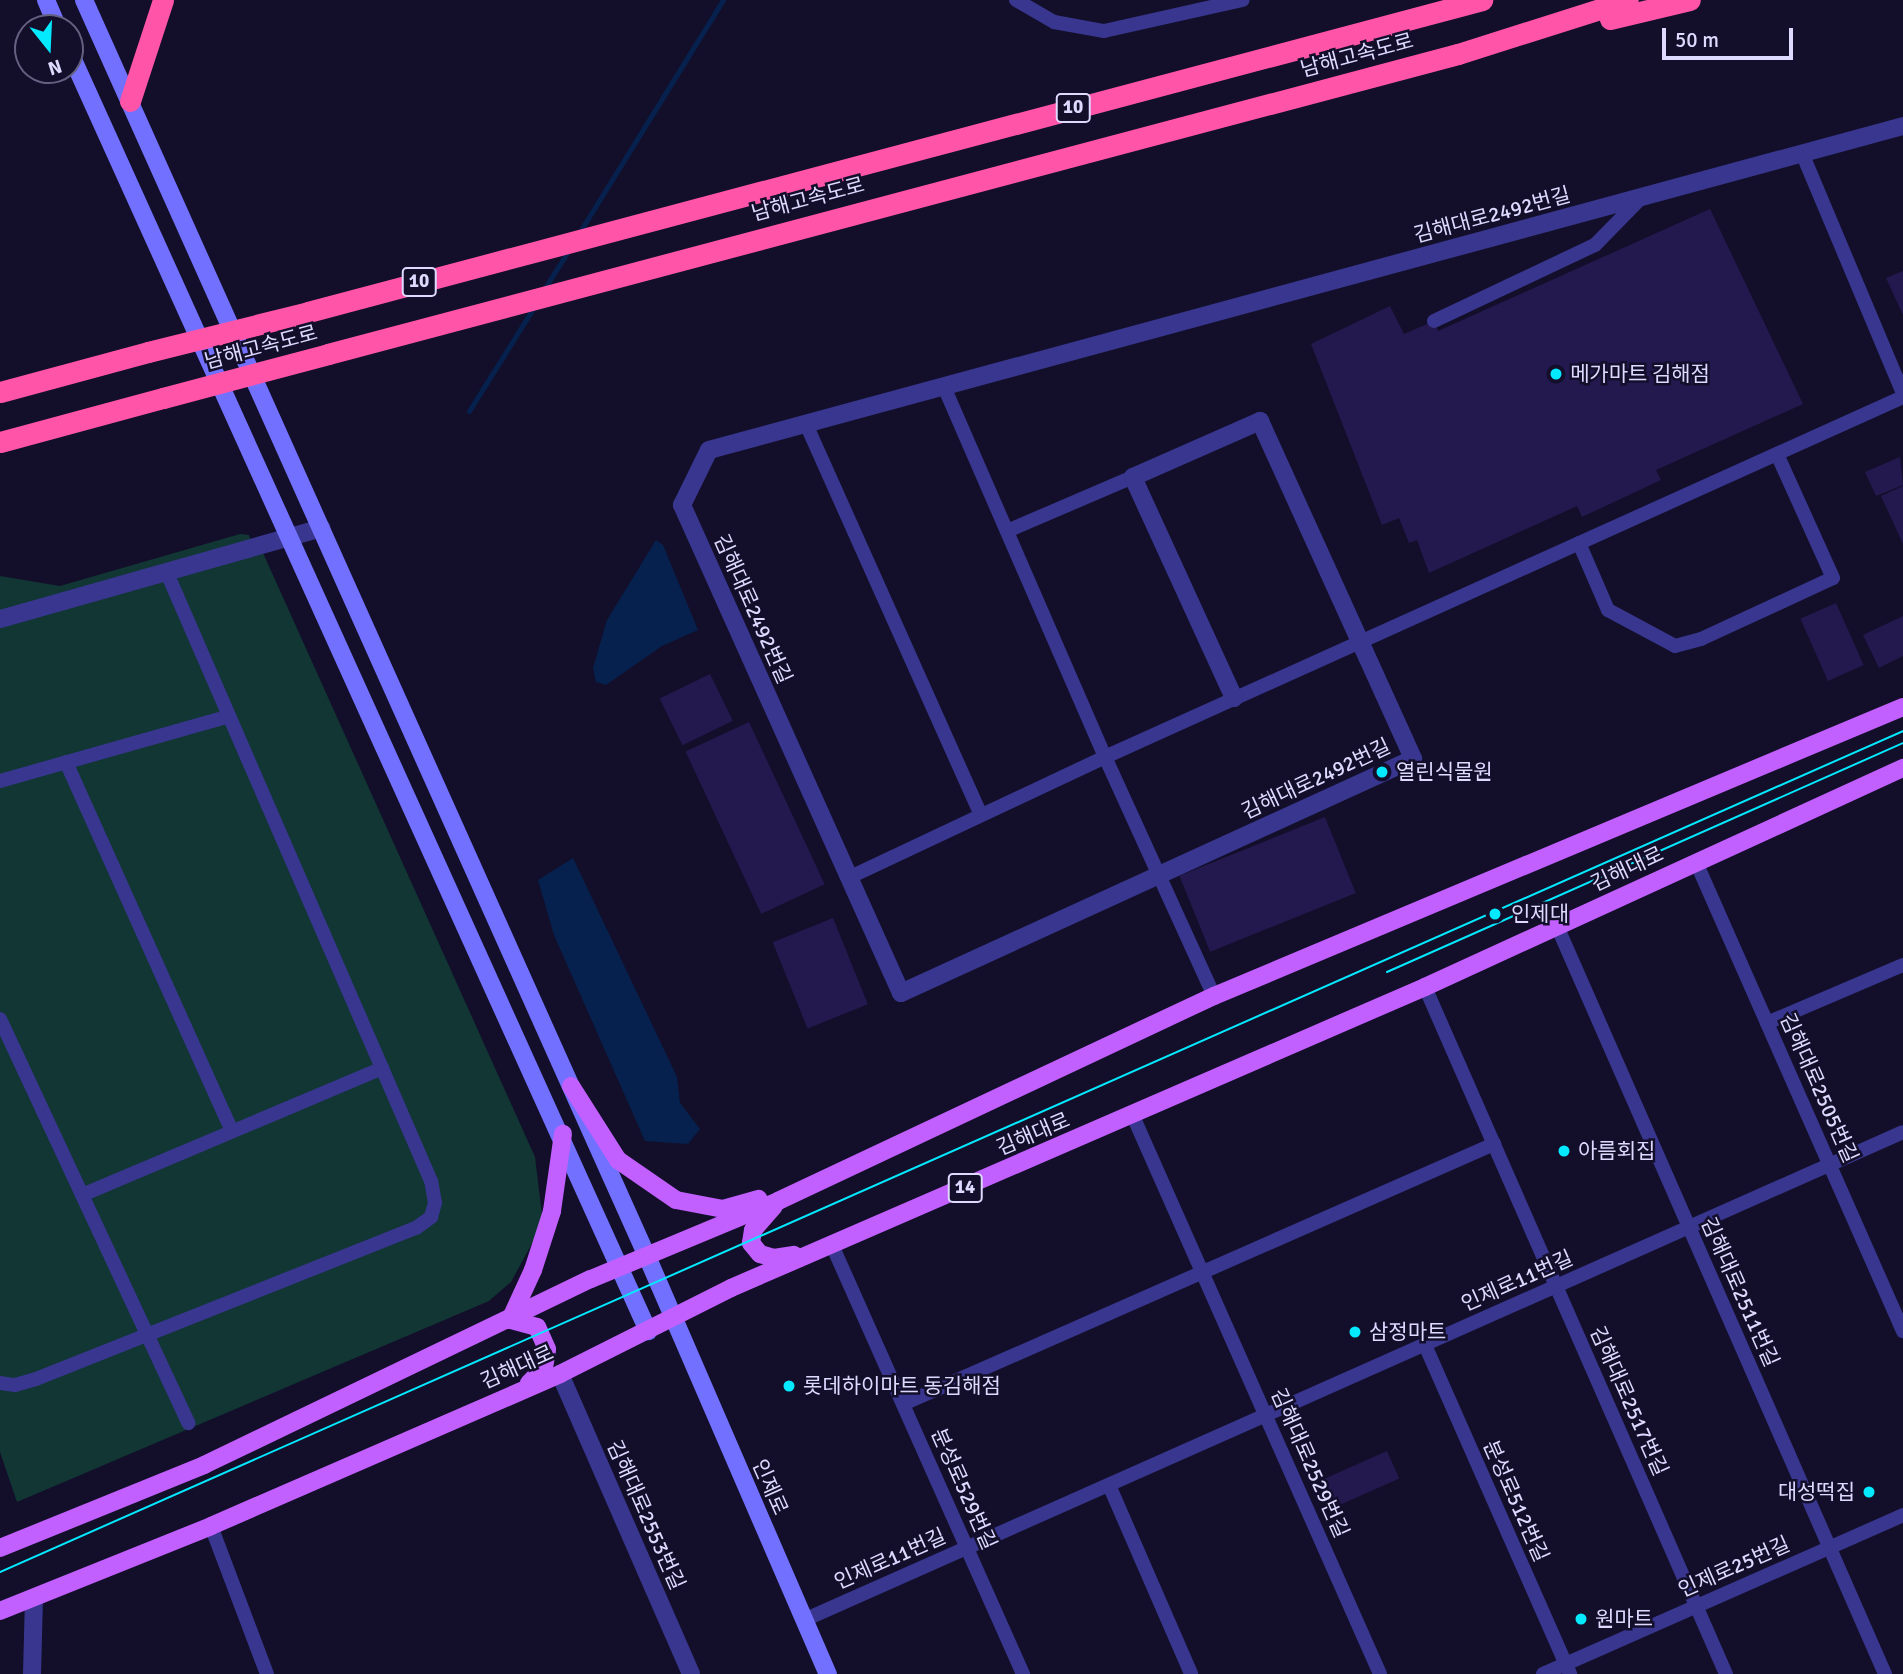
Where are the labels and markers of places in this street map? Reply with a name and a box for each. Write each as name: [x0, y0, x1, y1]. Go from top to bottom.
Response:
place label: 메가마트 김해점: [1570, 361, 1710, 387]
marker: 메가마트 김해점: [1548, 366, 1564, 382]
place label: 열린식물원: [1396, 759, 1493, 785]
marker: 열린식물원: [1374, 764, 1390, 780]
place label: 인제대: [1511, 901, 1569, 927]
marker: 인제대: [1485, 904, 1505, 924]
place label: 아름회집: [1578, 1138, 1655, 1164]
marker: 아름회집: [1556, 1143, 1572, 1159]
place label: 삼정마트: [1369, 1319, 1446, 1345]
marker: 삼정마트: [1347, 1324, 1363, 1340]
place label: 롯데하이마트 동김해점: [803, 1373, 1001, 1399]
marker: 롯데하이마트 동김해점: [781, 1378, 797, 1394]
place label: 대성떡집: [1778, 1479, 1855, 1505]
marker: 대성떡집: [1861, 1484, 1877, 1500]
place label: 원마트: [1595, 1606, 1653, 1632]
marker: 원마트: [1573, 1611, 1589, 1627]

